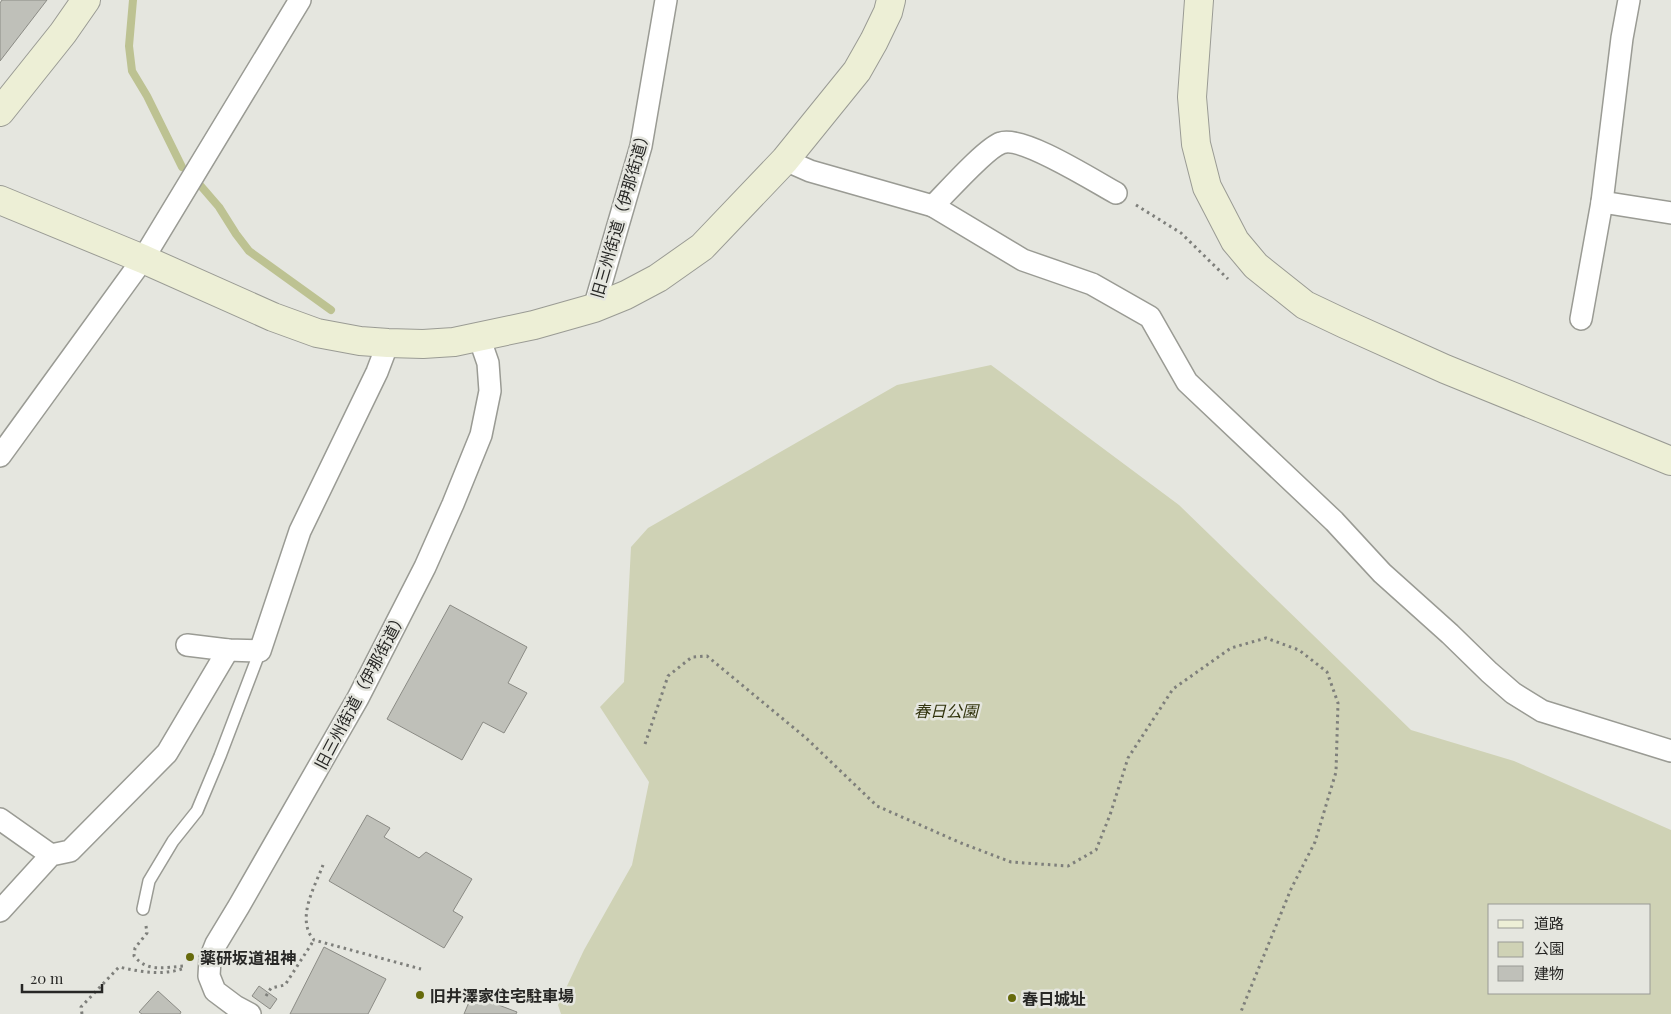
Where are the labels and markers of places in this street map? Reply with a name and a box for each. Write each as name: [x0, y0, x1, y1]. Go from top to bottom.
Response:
place label: 薬研坂道祖神: [200, 947, 296, 968]
marker: 薬研坂道祖神: [184, 951, 196, 963]
place label: 旧井澤家住宅駐車場: [430, 985, 574, 1006]
place label: 春日城址: [1022, 988, 1086, 1009]
marker: 旧井澤家住宅駐車場: [414, 989, 426, 1001]
marker: 春日城址: [1006, 992, 1018, 1004]

